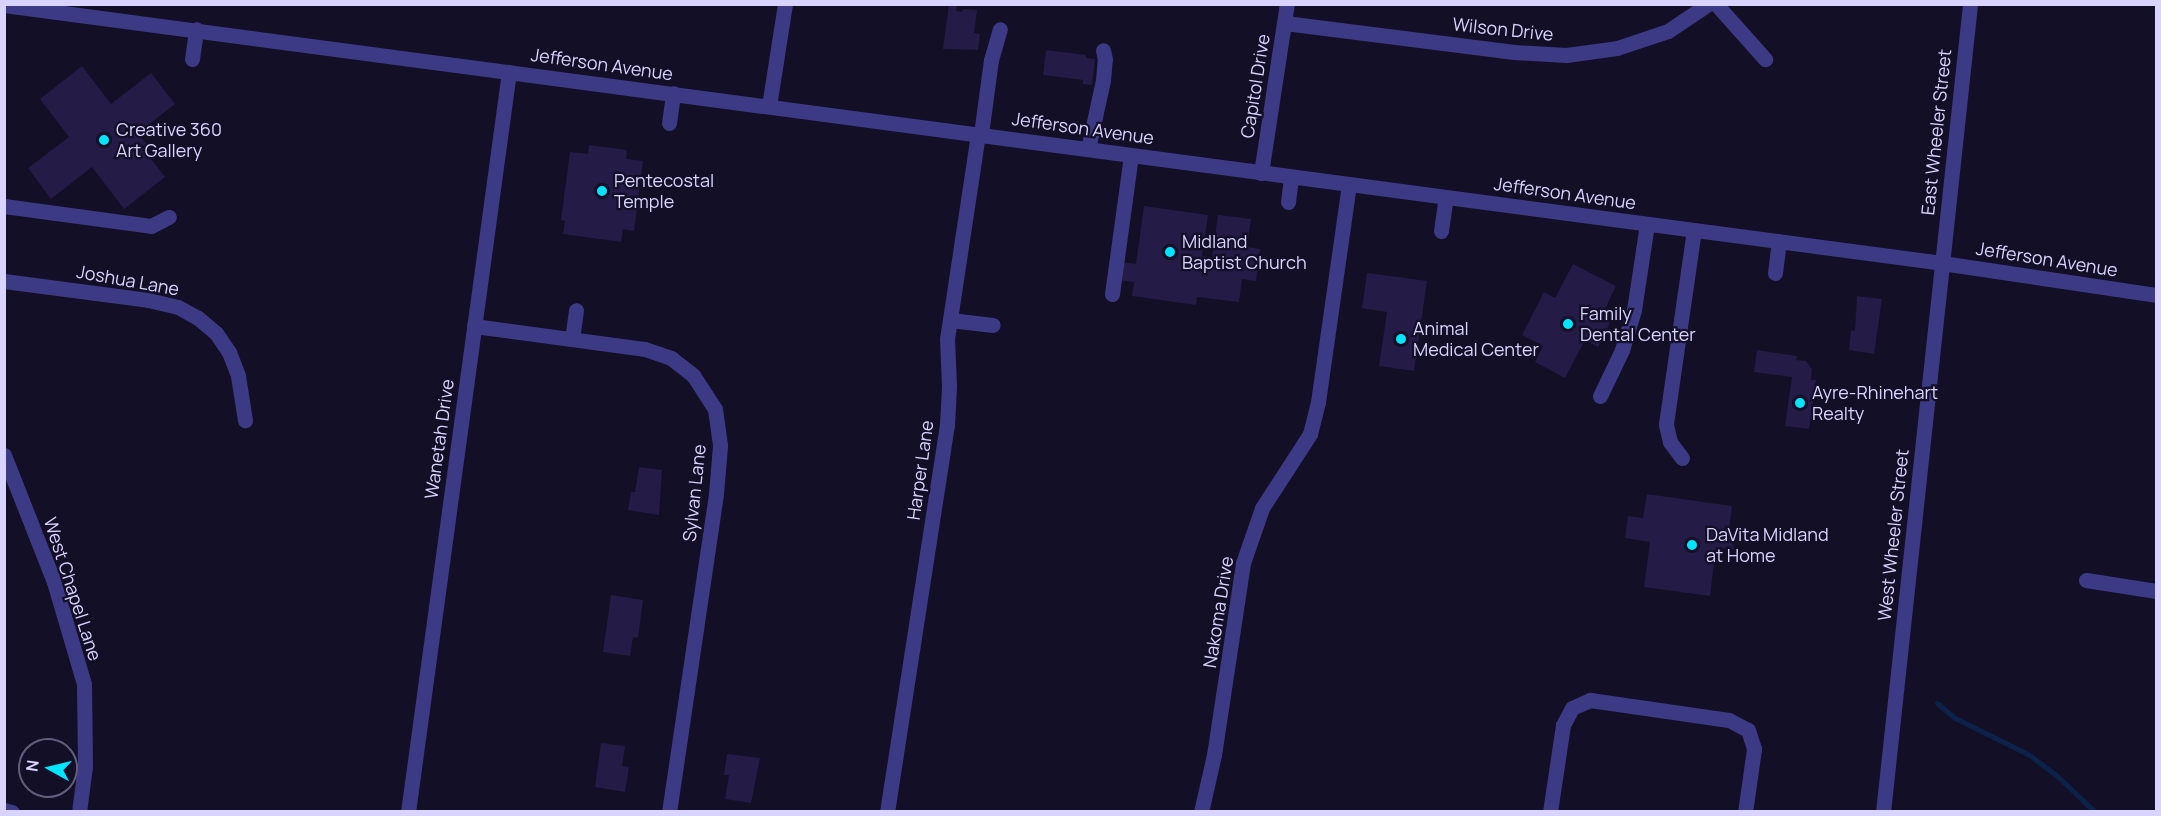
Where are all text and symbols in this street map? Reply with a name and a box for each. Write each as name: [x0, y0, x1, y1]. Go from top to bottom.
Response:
street label: Wilson Drive: [1451, 13, 1555, 45]
street label: Capitol Drive: [1236, 32, 1274, 140]
street label: Jefferson Avenue: [530, 43, 674, 85]
street label: East Wheeler Street: [1917, 48, 1955, 216]
street label: Jefferson Avenue: [1011, 107, 1155, 149]
place label: Creative 360 Art Gallery: [116, 119, 222, 162]
marker: Creative 360 Art Gallery: [97, 133, 111, 147]
place label: Pentecostal Temple: [614, 170, 714, 213]
street label: Jefferson Avenue: [1493, 172, 1637, 214]
marker: Pentecostal Temple: [595, 184, 609, 198]
place label: Midland Baptist Church: [1182, 231, 1307, 274]
street label: Jefferson Avenue: [1975, 237, 2119, 281]
marker: Midland Baptist Church: [1163, 245, 1177, 259]
street label: Joshua Lane: [75, 260, 181, 300]
place label: Family Dental Center: [1580, 303, 1696, 346]
marker: Family Dental Center: [1561, 317, 1575, 331]
place label: Animal Medical Center: [1413, 318, 1539, 360]
marker: Animal Medical Center: [1394, 332, 1408, 346]
street label: Wanetah Drive: [420, 378, 458, 500]
place label: Ayre-Rhinehart Realty: [1812, 382, 1938, 424]
marker: Ayre-Rhinehart Realty: [1793, 396, 1807, 410]
street label: Harper Lane: [902, 419, 938, 521]
street label: Sylvan Lane: [678, 443, 710, 543]
street label: West Wheeler Street: [1873, 448, 1913, 622]
street label: West Chapel Lane: [40, 515, 106, 663]
place label: DaVita Midland at Home: [1706, 524, 1829, 566]
marker: DaVita Midland at Home: [1683, 536, 1701, 554]
street label: Nakoma Drive: [1199, 555, 1237, 669]
north arrow: [18, 738, 78, 798]
text: N: [20, 759, 44, 773]

